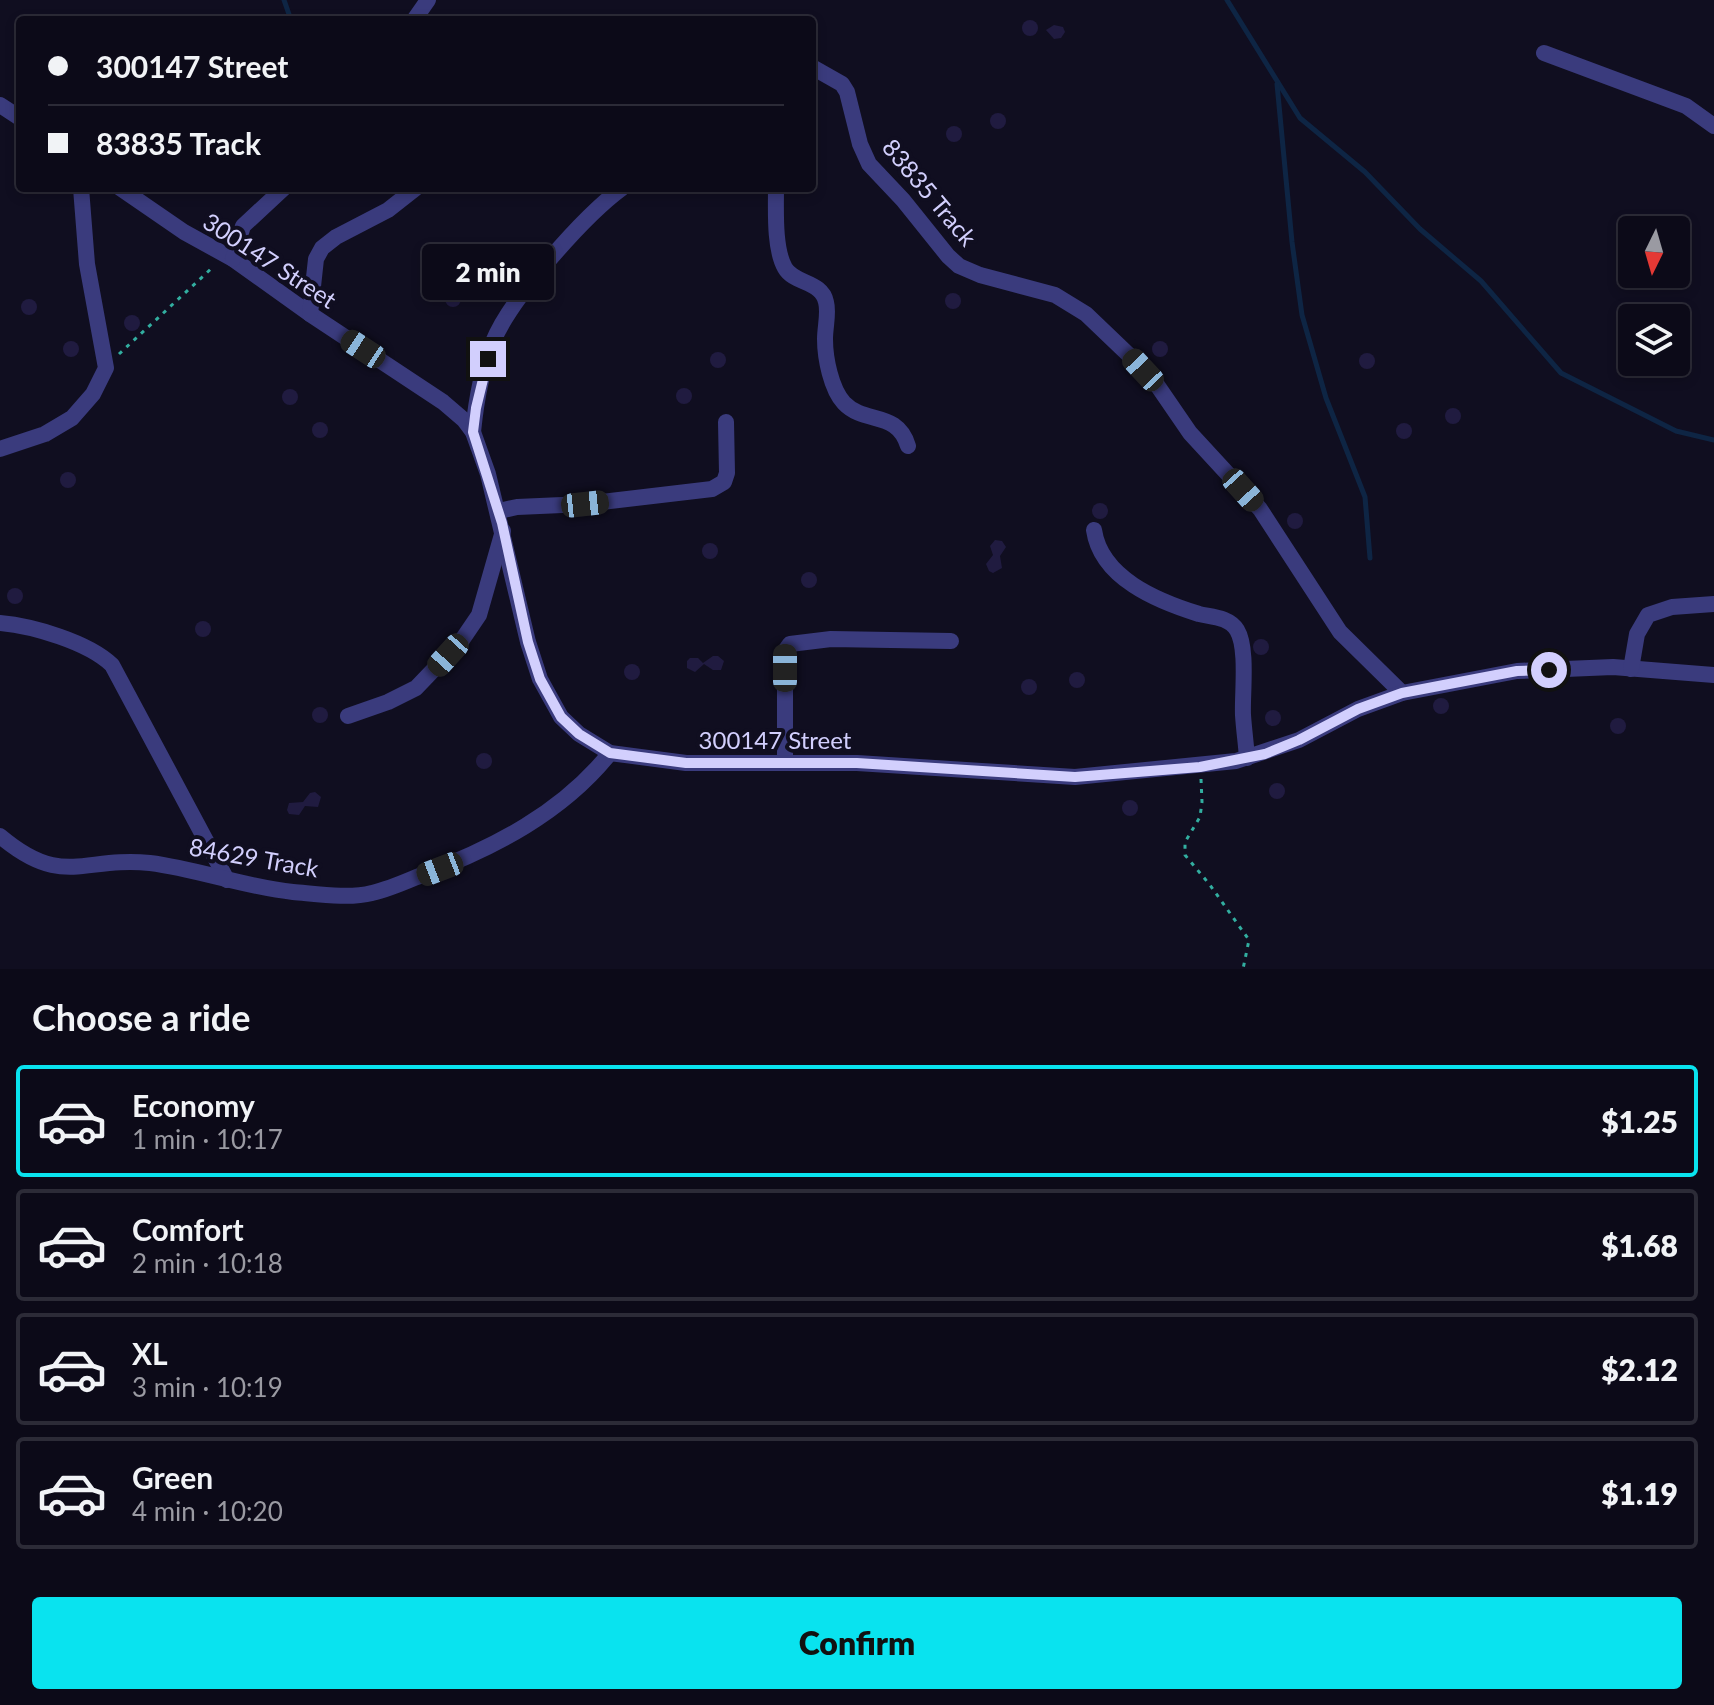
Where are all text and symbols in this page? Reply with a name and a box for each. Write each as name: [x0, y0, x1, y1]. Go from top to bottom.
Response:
text: 300147 Street: [96, 48, 288, 84]
text: 83835 Track: [96, 125, 261, 161]
street label: 83835 Track: [877, 133, 984, 252]
street label: 300147 Street: [198, 206, 342, 314]
north arrow: [1618, 216, 1690, 288]
map controls: [1618, 216, 1690, 376]
callout: 2 min: [422, 243, 554, 299]
text: 2 min: [456, 256, 520, 288]
button: layers: [1618, 304, 1690, 376]
car: [336, 326, 390, 372]
route end: [470, 341, 506, 377]
car: [1118, 344, 1168, 396]
car: [1218, 464, 1268, 516]
car: [560, 490, 610, 518]
car: [423, 629, 473, 681]
car: [773, 644, 797, 692]
route start: [1531, 652, 1567, 688]
street label: 300147 Street: [699, 725, 852, 754]
street label: 84629 Track: [187, 831, 322, 883]
car: [413, 849, 467, 889]
text: Choose a ride: [32, 995, 251, 1039]
icon: car: [36, 1085, 108, 1157]
text: Economy: [132, 1087, 255, 1123]
text: $1.25: [1601, 1103, 1678, 1139]
text: 1 min · 10:17: [132, 1123, 283, 1155]
icon: car: [36, 1209, 108, 1281]
text: Comfort: [132, 1211, 244, 1247]
text: $1.68: [1601, 1227, 1678, 1263]
text: 2 min · 10:18: [132, 1247, 283, 1279]
icon: car: [36, 1333, 108, 1405]
text: XL: [132, 1335, 168, 1371]
text: $2.12: [1601, 1351, 1678, 1387]
text: 3 min · 10:19: [132, 1371, 283, 1403]
icon: car: [36, 1457, 108, 1529]
text: Green: [132, 1459, 213, 1495]
text: $1.19: [1601, 1475, 1678, 1511]
text: 4 min · 10:20: [132, 1495, 283, 1527]
button: Confirm: [32, 1597, 1682, 1689]

